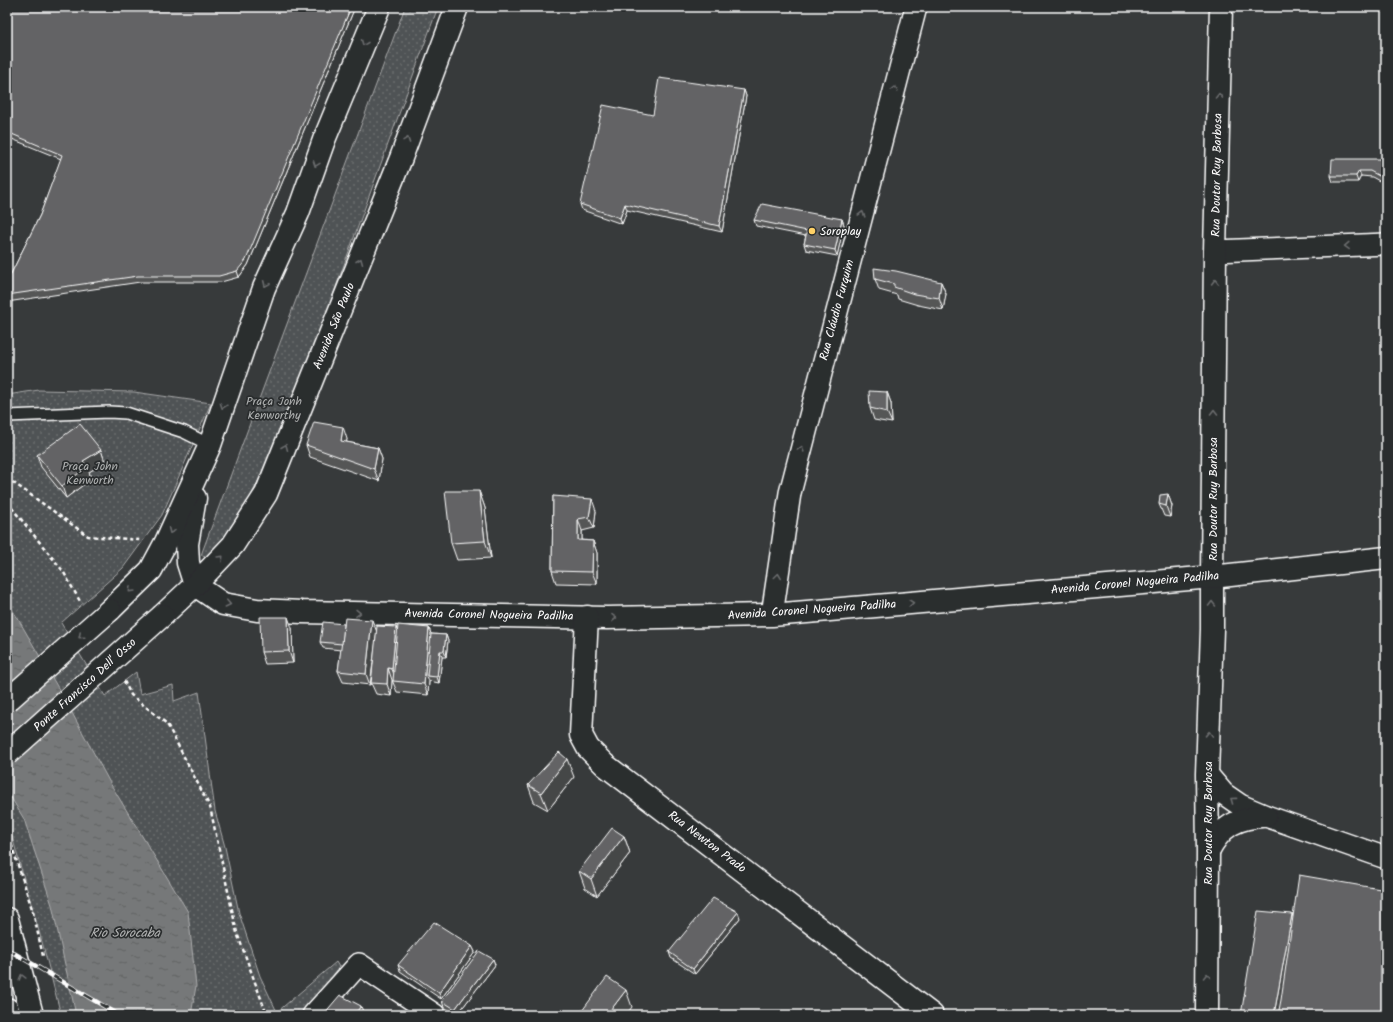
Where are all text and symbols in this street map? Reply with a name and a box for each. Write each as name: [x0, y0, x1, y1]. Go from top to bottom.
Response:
one-way arrow: [361, 39, 369, 47]
one-way arrow: [890, 85, 898, 92]
one-way arrow: [1214, 93, 1223, 99]
street label: Rua Doutor Ruy Barbosa: [1206, 112, 1228, 237]
one-way arrow: [403, 137, 411, 144]
one-way arrow: [312, 160, 320, 167]
one-way arrow: [857, 211, 866, 218]
place label: Soroplay: [820, 222, 862, 241]
marker: Soroplay: [807, 226, 817, 236]
one-way arrow: [1344, 241, 1350, 250]
street label: Rua Cláudio Furquim: [814, 257, 860, 363]
one-way arrow: [355, 258, 363, 265]
one-way arrow: [263, 279, 271, 287]
one-way arrow: [1211, 279, 1219, 285]
street label: Avenida São Paulo: [308, 280, 360, 372]
park label: Praça Jonh Kenworthy: [246, 392, 302, 425]
one-way arrow: [219, 403, 228, 410]
one-way arrow: [1210, 409, 1218, 415]
street label: Rua Doutor Ruy Barbosa: [1204, 437, 1223, 561]
one-way arrow: [280, 443, 288, 451]
one-way arrow: [796, 445, 805, 452]
park label: Praça John Kenworth: [62, 457, 118, 490]
one-way arrow: [168, 527, 176, 535]
one-way arrow: [216, 555, 223, 563]
street label: Avenida Coronel Nogueira Padilha: [1050, 566, 1220, 600]
one-way arrow: [773, 573, 782, 579]
one-way arrow: [128, 585, 135, 593]
street label: Avenida Coronel Nogueira Padilha: [727, 595, 897, 625]
one-way arrow: [908, 599, 914, 608]
one-way arrow: [225, 600, 232, 608]
one-way arrow: [1208, 601, 1216, 607]
street label: Avenida Coronel Nogueira Padilha: [404, 604, 574, 626]
one-way arrow: [355, 609, 361, 617]
one-way arrow: [611, 614, 617, 622]
one-way arrow: [78, 631, 86, 639]
street label: Ponte Francisco Dell' Osso: [29, 633, 141, 737]
one-way arrow: [1205, 731, 1213, 737]
street label: Rua Doutor Ruy Barbosa: [1199, 761, 1218, 885]
one-way arrow: [1230, 797, 1237, 805]
street label: Rua Newton Prado: [664, 806, 750, 878]
water label: Rio Sorocaba: [90, 923, 161, 944]
one-way arrow: [1203, 973, 1211, 979]
one-way arrow: [18, 974, 27, 981]

